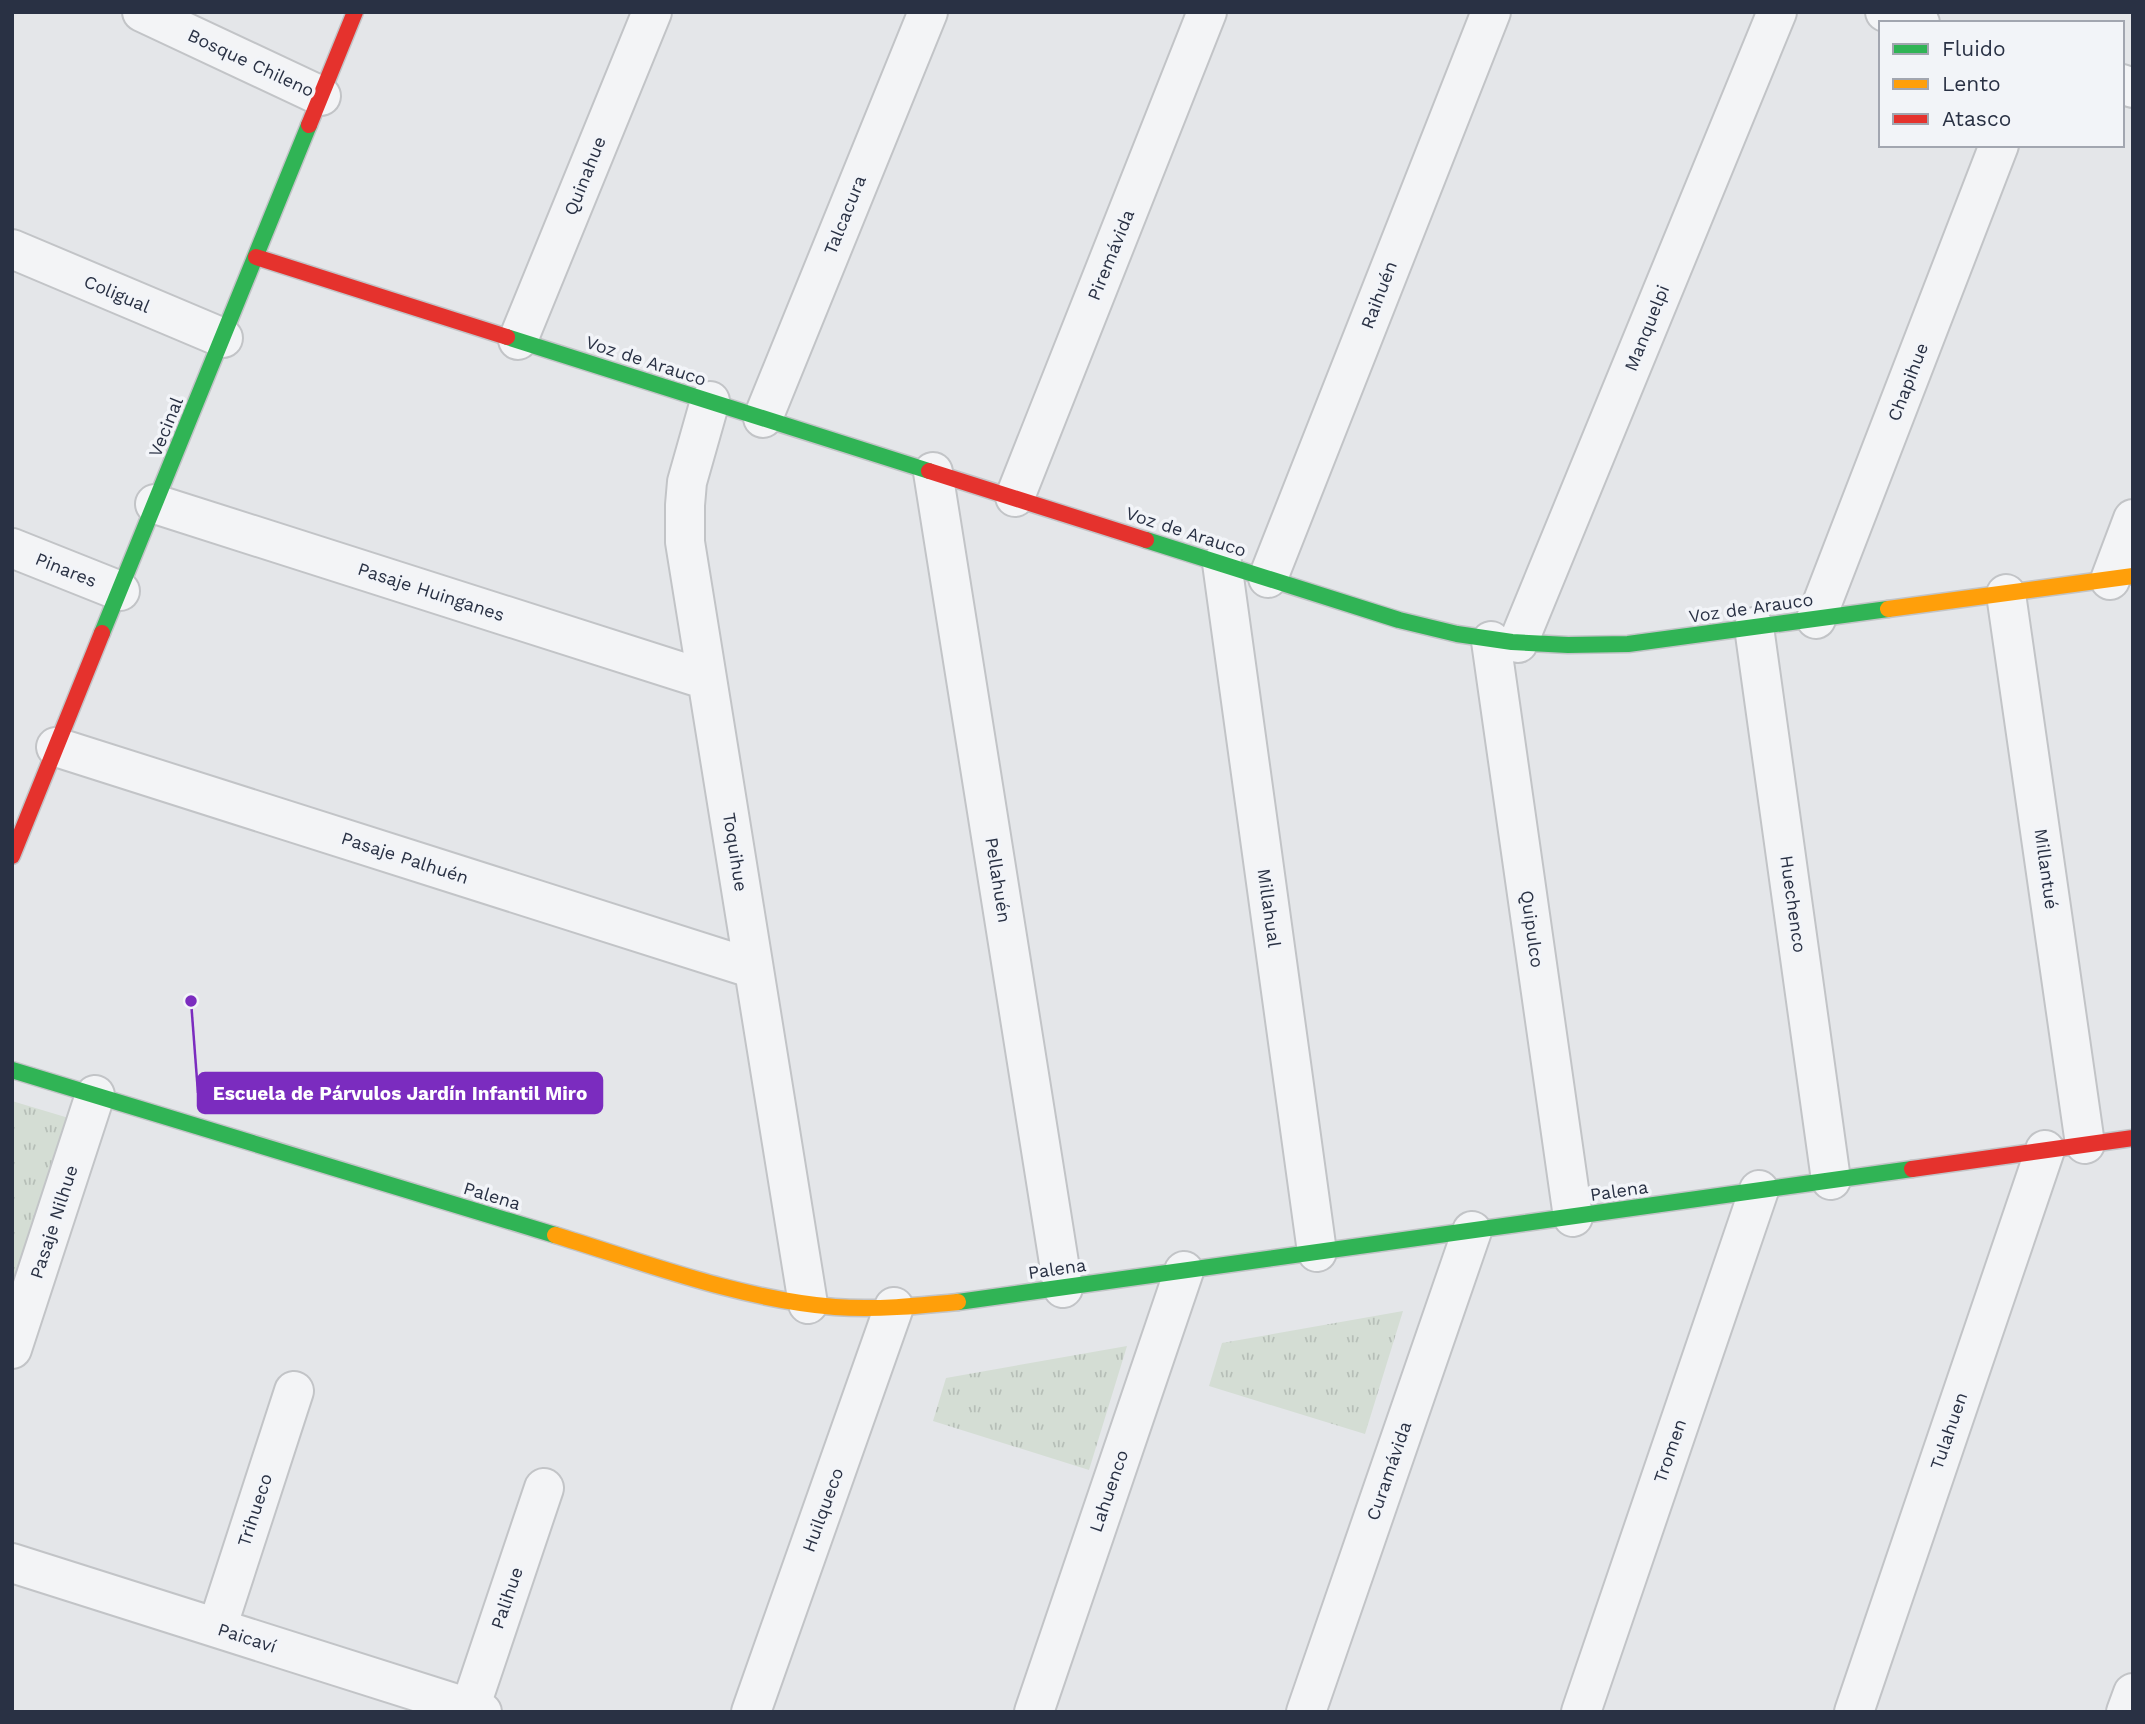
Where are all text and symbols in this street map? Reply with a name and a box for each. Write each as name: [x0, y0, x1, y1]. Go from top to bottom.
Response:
legend: [1879, 21, 2124, 147]
street label: Bosque Chileno: [185, 24, 318, 101]
text: Fluido: [1942, 36, 2006, 61]
text: Lento: [1942, 71, 2001, 96]
text: Atasco: [1942, 106, 2011, 131]
street label: Quinahue: [559, 133, 610, 218]
street label: Talcacura: [819, 172, 870, 257]
street label: Piremávida: [1083, 206, 1138, 303]
street label: Raihuén: [1356, 258, 1401, 332]
street label: Coligual: [81, 270, 154, 317]
street label: Manquelpi: [1620, 282, 1673, 374]
street label: Voz de Arauco: [583, 331, 709, 390]
street label: Chapihue: [1883, 340, 1932, 424]
street label: Vecinal: [144, 393, 187, 460]
street label: Voz de Arauco: [1123, 502, 1249, 561]
street label: Pinares: [33, 548, 100, 591]
street label: Pasaje Huinganes: [355, 558, 507, 625]
street label: Voz de Arauco: [1687, 588, 1815, 627]
street label: Toquihue: [719, 811, 752, 893]
street label: Pasaje Palhuén: [339, 827, 471, 888]
street label: Millantué: [2030, 827, 2063, 911]
street label: Pellahuén: [981, 836, 1016, 924]
street label: Huechenco: [1776, 854, 1811, 954]
street label: Millahual: [1254, 867, 1285, 949]
street label: Quipulco: [1517, 889, 1548, 969]
callout: Escuela de Párvulos Jardín Infantil Miro: [198, 1073, 602, 1113]
text: Escuela de Párvulos Jardín Infantil Miro: [213, 1082, 587, 1105]
street label: Pasaje Nilhue: [25, 1162, 82, 1281]
street label: Palena: [1589, 1176, 1649, 1205]
street label: Palena: [461, 1177, 523, 1214]
street label: Palena: [1027, 1254, 1087, 1283]
street label: Tulahuen: [1926, 1389, 1972, 1472]
street label: Tromen: [1649, 1416, 1690, 1486]
street label: Curamávida: [1362, 1419, 1415, 1523]
street label: Lahuenco: [1085, 1447, 1132, 1535]
street label: Huilqueco: [798, 1465, 847, 1555]
street label: Trihueco: [233, 1471, 276, 1549]
street label: Palihue: [486, 1564, 527, 1632]
street label: Paicaví: [215, 1618, 279, 1657]

